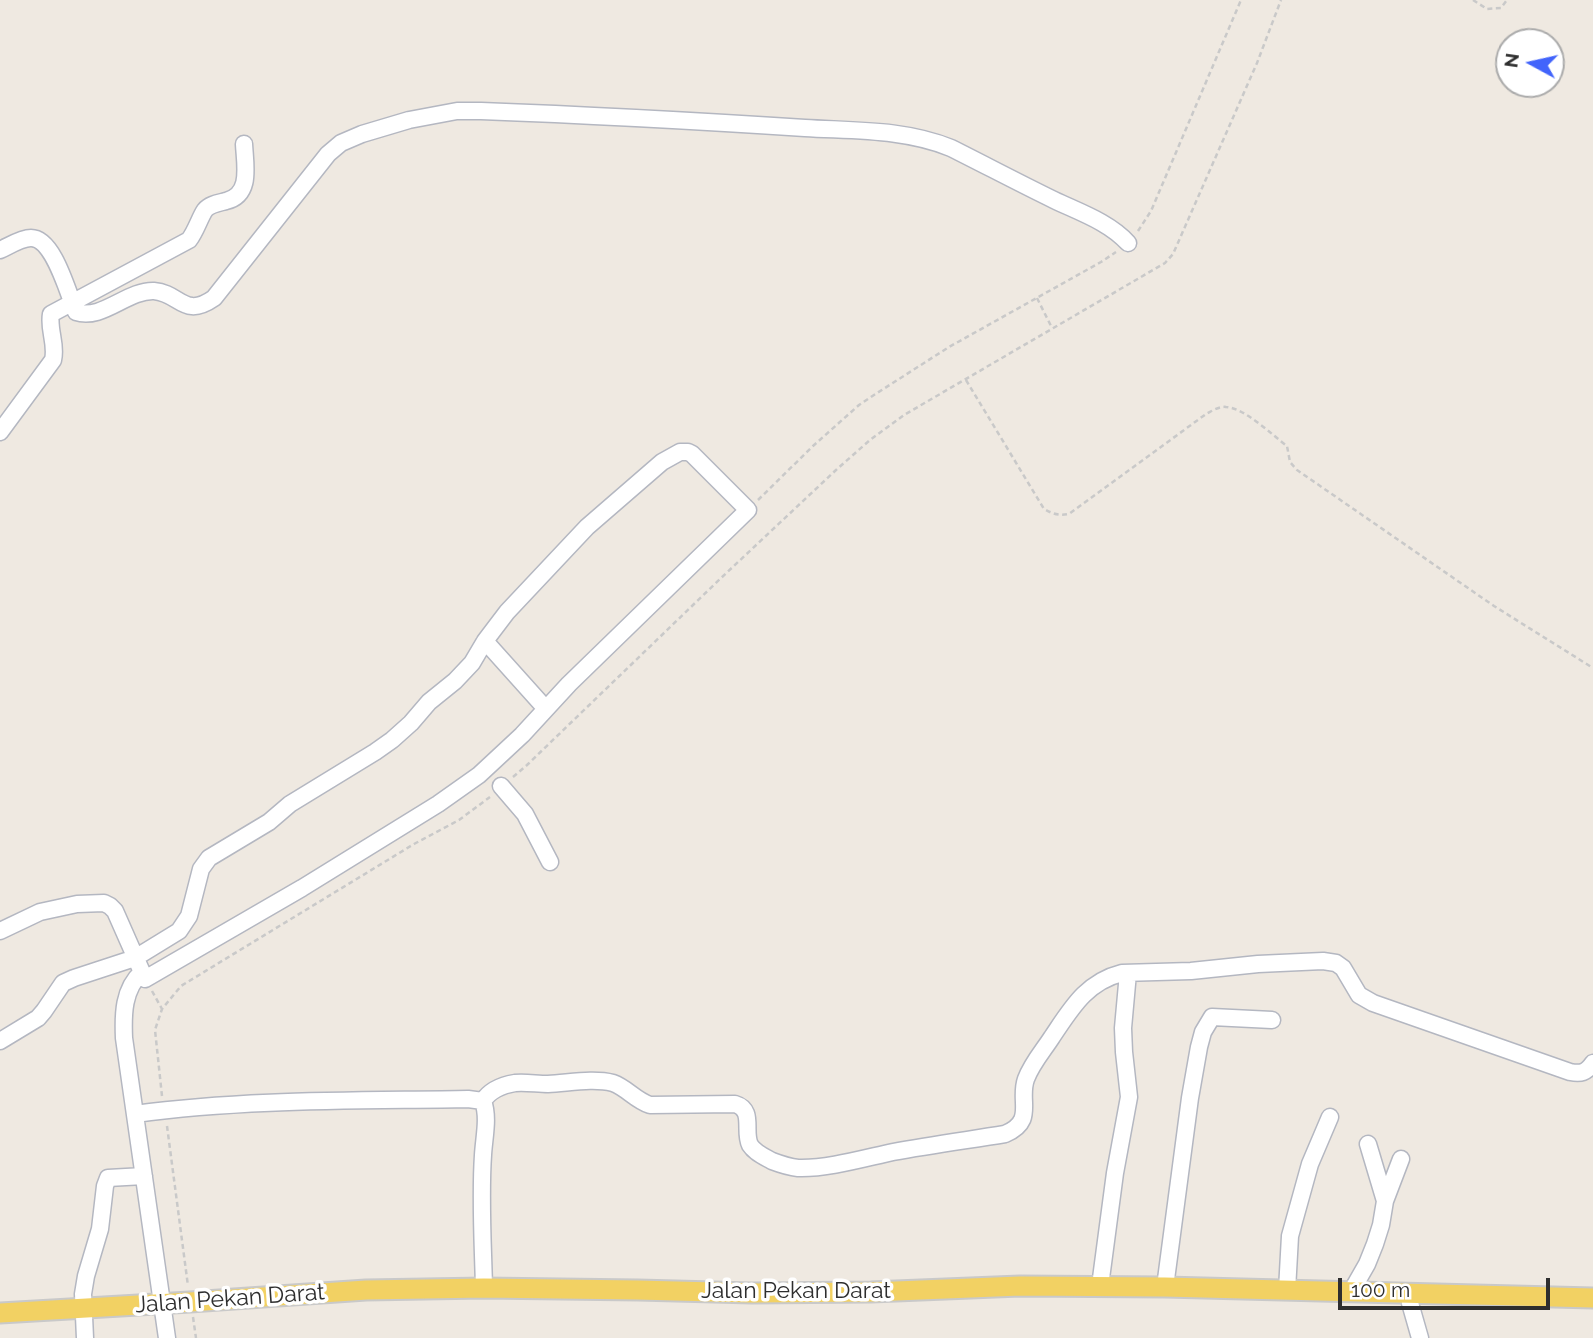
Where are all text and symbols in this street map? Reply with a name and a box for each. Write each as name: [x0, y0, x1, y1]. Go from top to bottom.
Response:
north arrow: [1495, 28, 1565, 98]
text: N: [1499, 52, 1523, 69]
scale bar: [1341, 1264, 1553, 1308]
street label: Jalan Pekan Darat: [701, 1277, 891, 1305]
text: 100 m: [1351, 1277, 1410, 1302]
street label: Jalan Pekan Darat: [134, 1279, 326, 1319]

